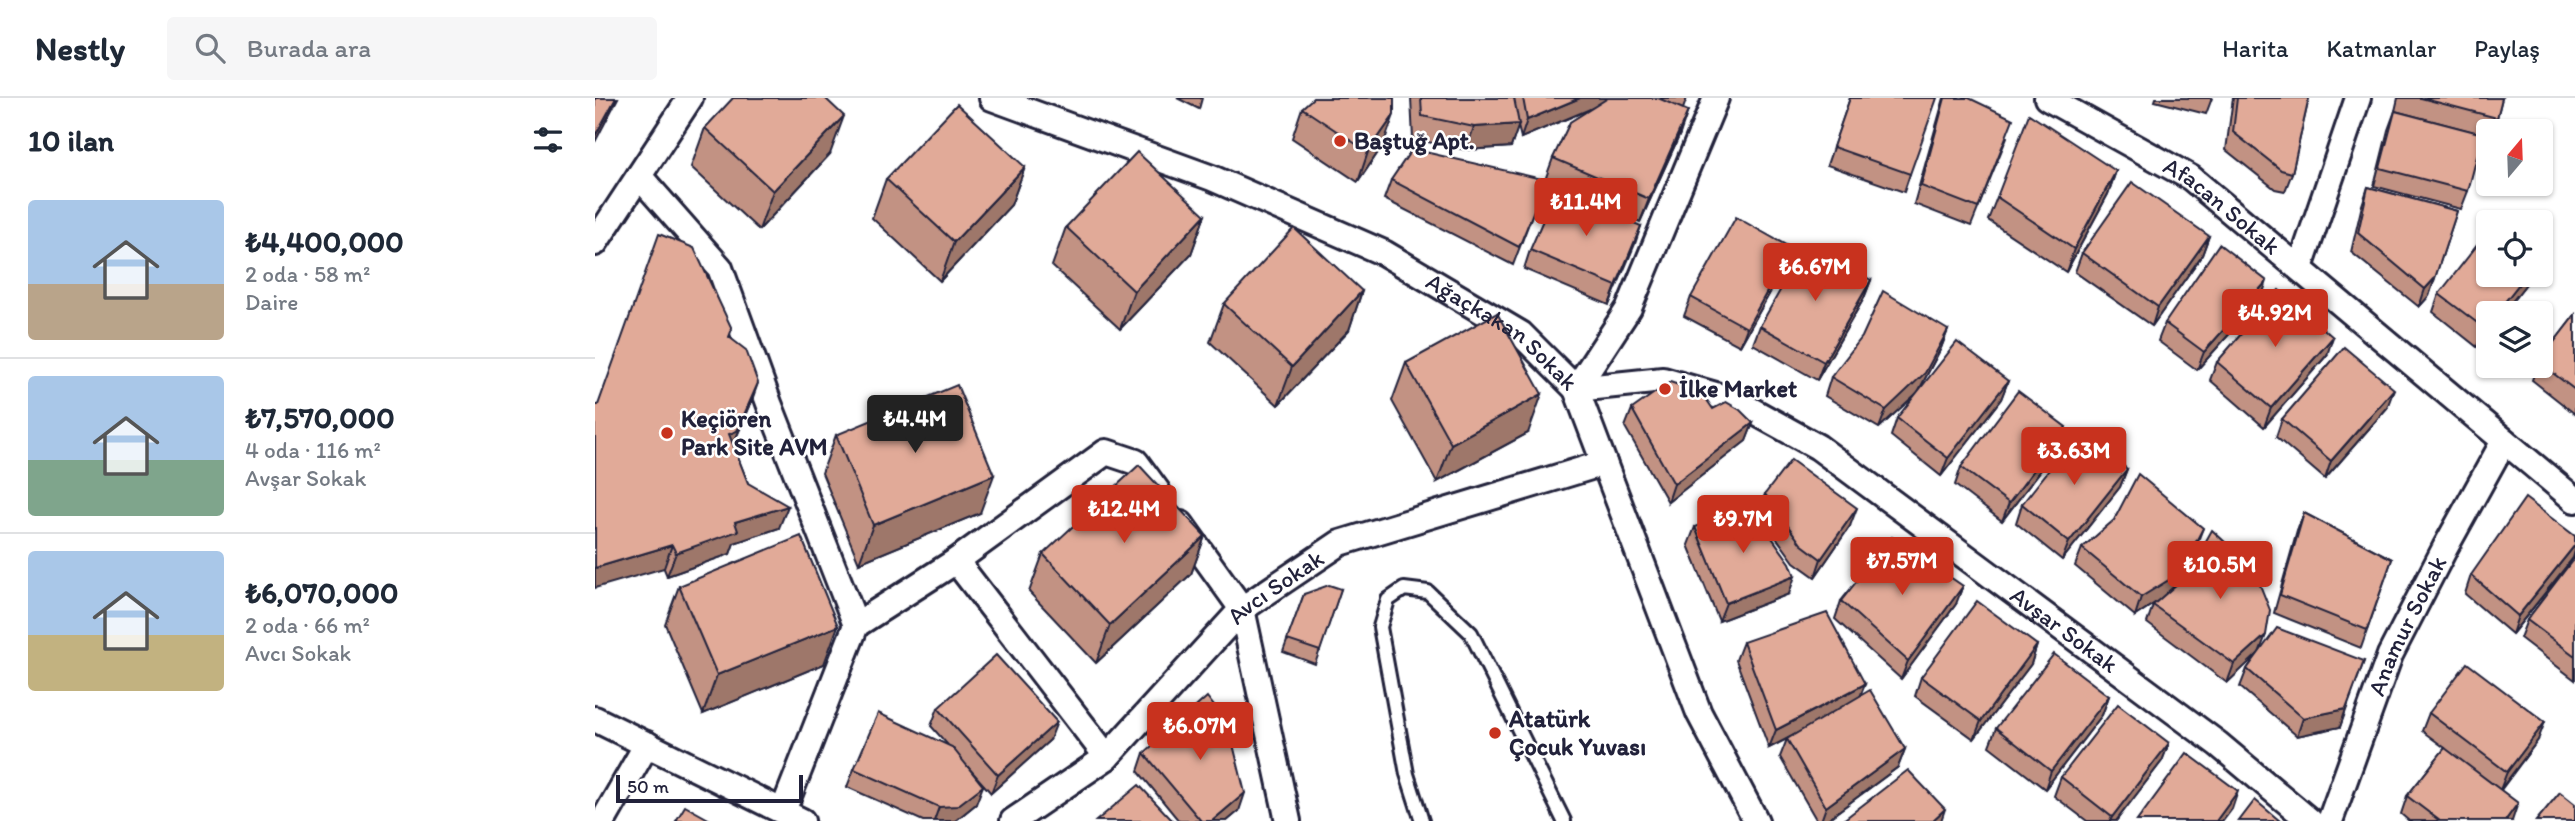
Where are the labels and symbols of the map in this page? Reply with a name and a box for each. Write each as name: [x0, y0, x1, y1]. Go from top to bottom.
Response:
north arrow: [2476, 119, 2553, 196]
place label: Baştuğ Apt.: [1354, 126, 1475, 156]
marker: Baştuğ Apt.: [1332, 133, 1348, 149]
street label: Afacan Sokak: [2159, 151, 2286, 261]
pin: ₺11.4M: [1529, 178, 1643, 238]
pin: ₺6.67M: [1758, 244, 1872, 303]
street label: Ağaçkakan Sokak: [1421, 266, 1584, 396]
pin: ₺4.92M: [2218, 289, 2332, 349]
place label: İlke Market: [1679, 374, 1797, 403]
marker: İlke Market: [1657, 381, 1673, 397]
pin: ₺4.4M: [866, 396, 964, 455]
place label: Keçiören Park Site AVM: [681, 404, 828, 461]
marker: Keçiören Park Site AVM: [659, 425, 675, 441]
pin: ₺3.63M: [2017, 428, 2131, 487]
pin: ₺12.4M: [1067, 486, 1181, 545]
pin: ₺9.7M: [1694, 496, 1792, 555]
pin: ₺7.57M: [1845, 538, 1959, 597]
pin: ₺10.5M: [2163, 542, 2277, 601]
street label: Avcı Sokak: [1220, 543, 1329, 630]
street label: Anamur Sokak: [2361, 551, 2452, 700]
street label: Avşar Sokak: [2005, 580, 2124, 679]
pin: ₺6.07M: [1143, 702, 1257, 762]
place label: Atatürk Çocuk Yuvası: [1508, 704, 1646, 762]
marker: Atatürk Çocuk Yuvası: [1487, 725, 1503, 741]
scale bar: [616, 772, 803, 804]

